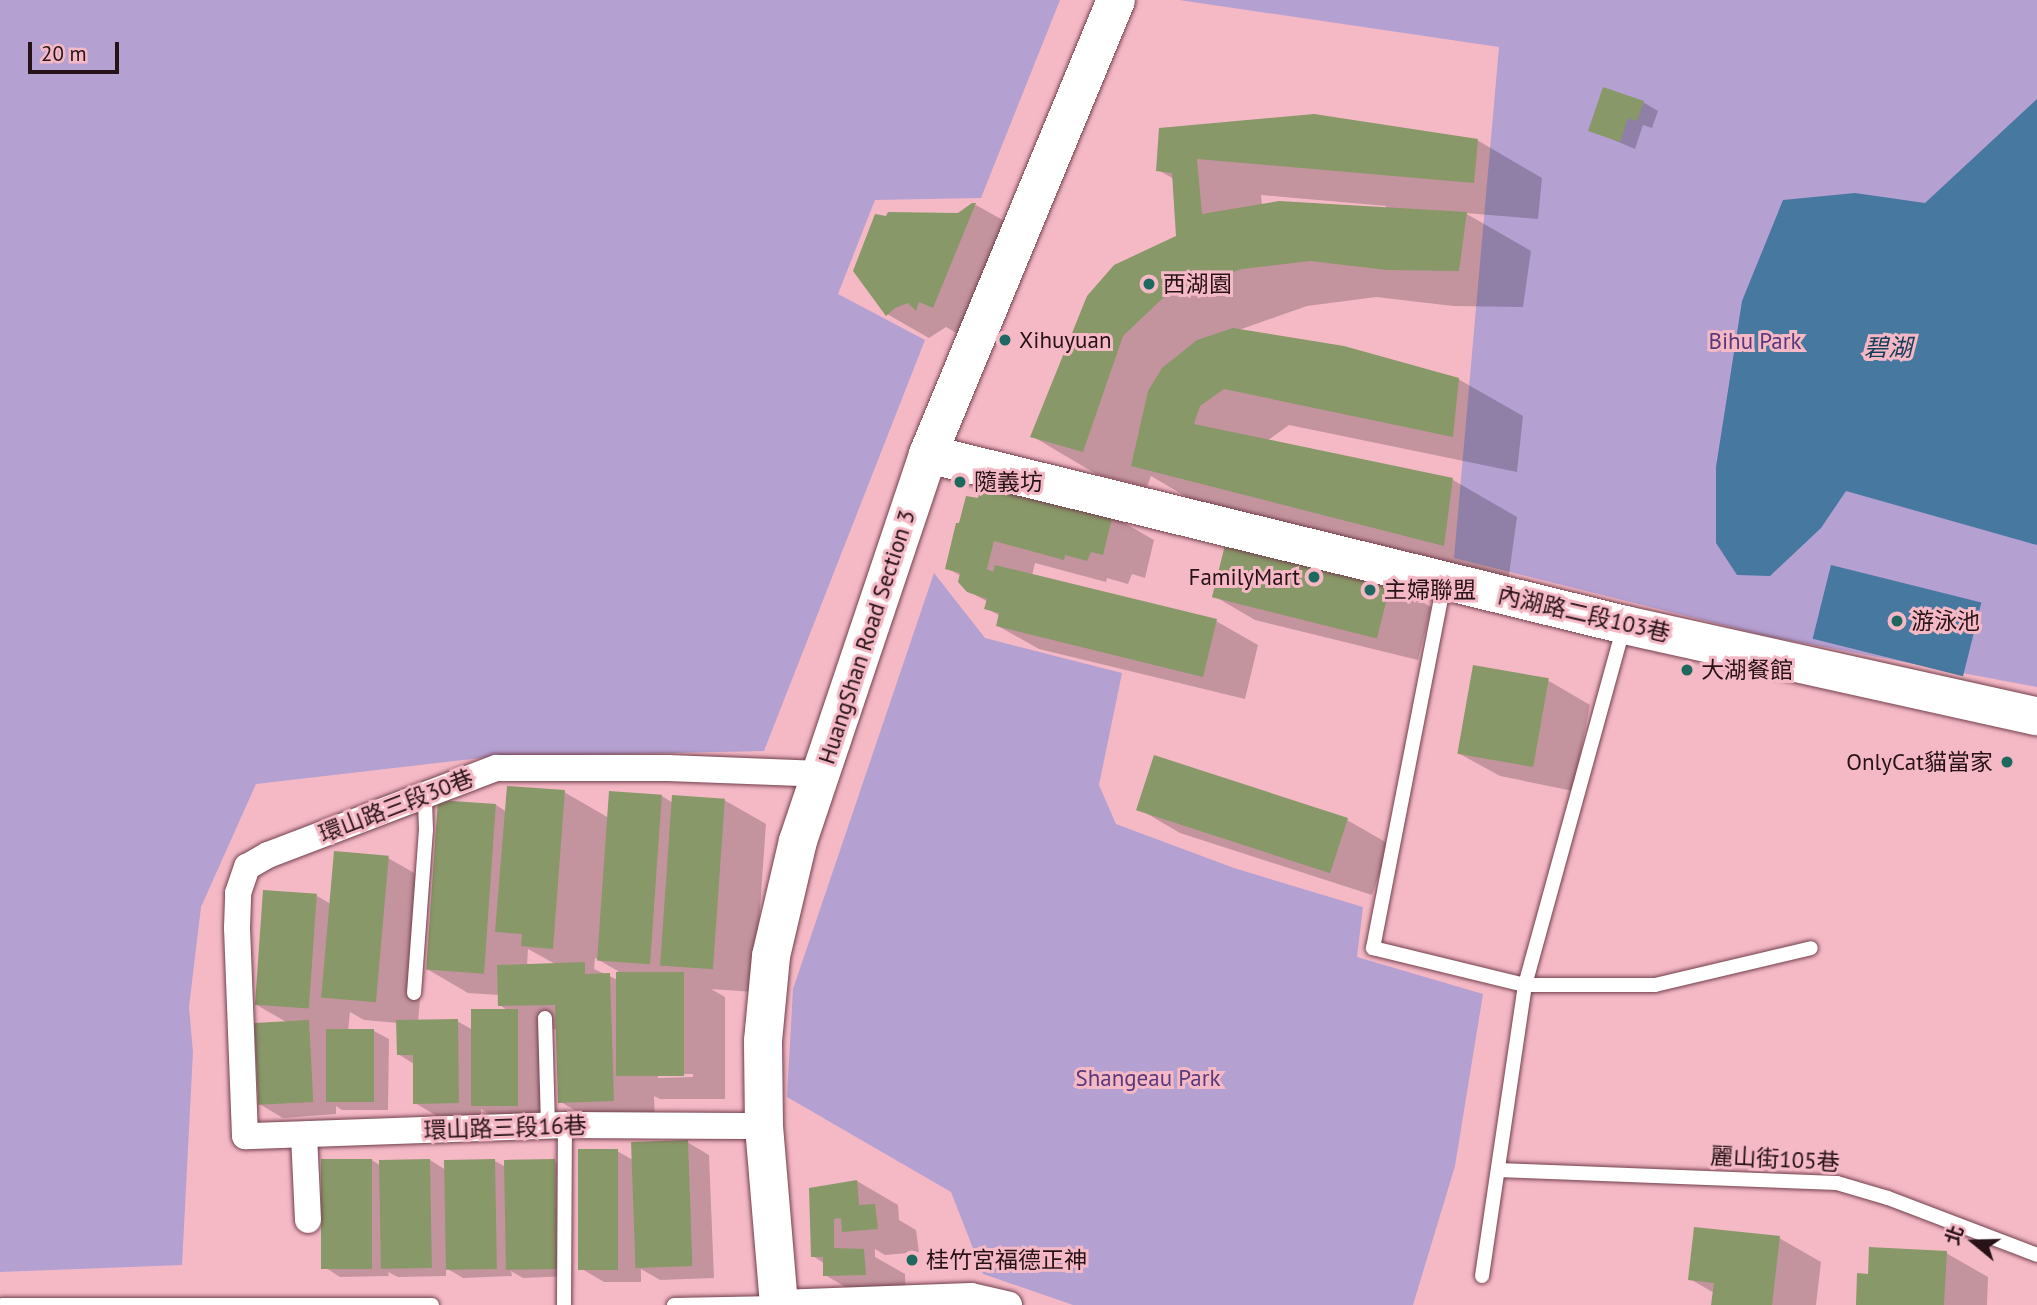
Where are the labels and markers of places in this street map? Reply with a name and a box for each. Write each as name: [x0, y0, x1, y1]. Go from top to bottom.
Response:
place label: 西湖園: [1163, 270, 1232, 298]
marker: 西湖園: [1141, 276, 1157, 292]
place label: Xihuyuan: [1019, 326, 1111, 354]
marker: Xihuyuan: [997, 332, 1013, 348]
place label: 隨義坊: [974, 468, 1043, 496]
marker: 隨義坊: [952, 474, 968, 490]
place label: FamilyMart: [1189, 563, 1300, 591]
marker: FamilyMart: [1306, 569, 1322, 585]
place label: 主婦聯盟: [1384, 576, 1476, 604]
marker: 主婦聯盟: [1362, 582, 1378, 598]
place label: 游泳池: [1911, 607, 1980, 635]
marker: 游泳池: [1889, 613, 1905, 629]
place label: 大湖餐館: [1701, 656, 1793, 684]
marker: 大湖餐館: [1679, 662, 1695, 678]
place label: OnlyCat貓當家: [1846, 748, 1993, 776]
marker: OnlyCat貓當家: [1999, 754, 2015, 770]
place label: 桂竹宮福德正神: [926, 1246, 1087, 1274]
marker: 桂竹宮福德正神: [904, 1252, 920, 1268]

